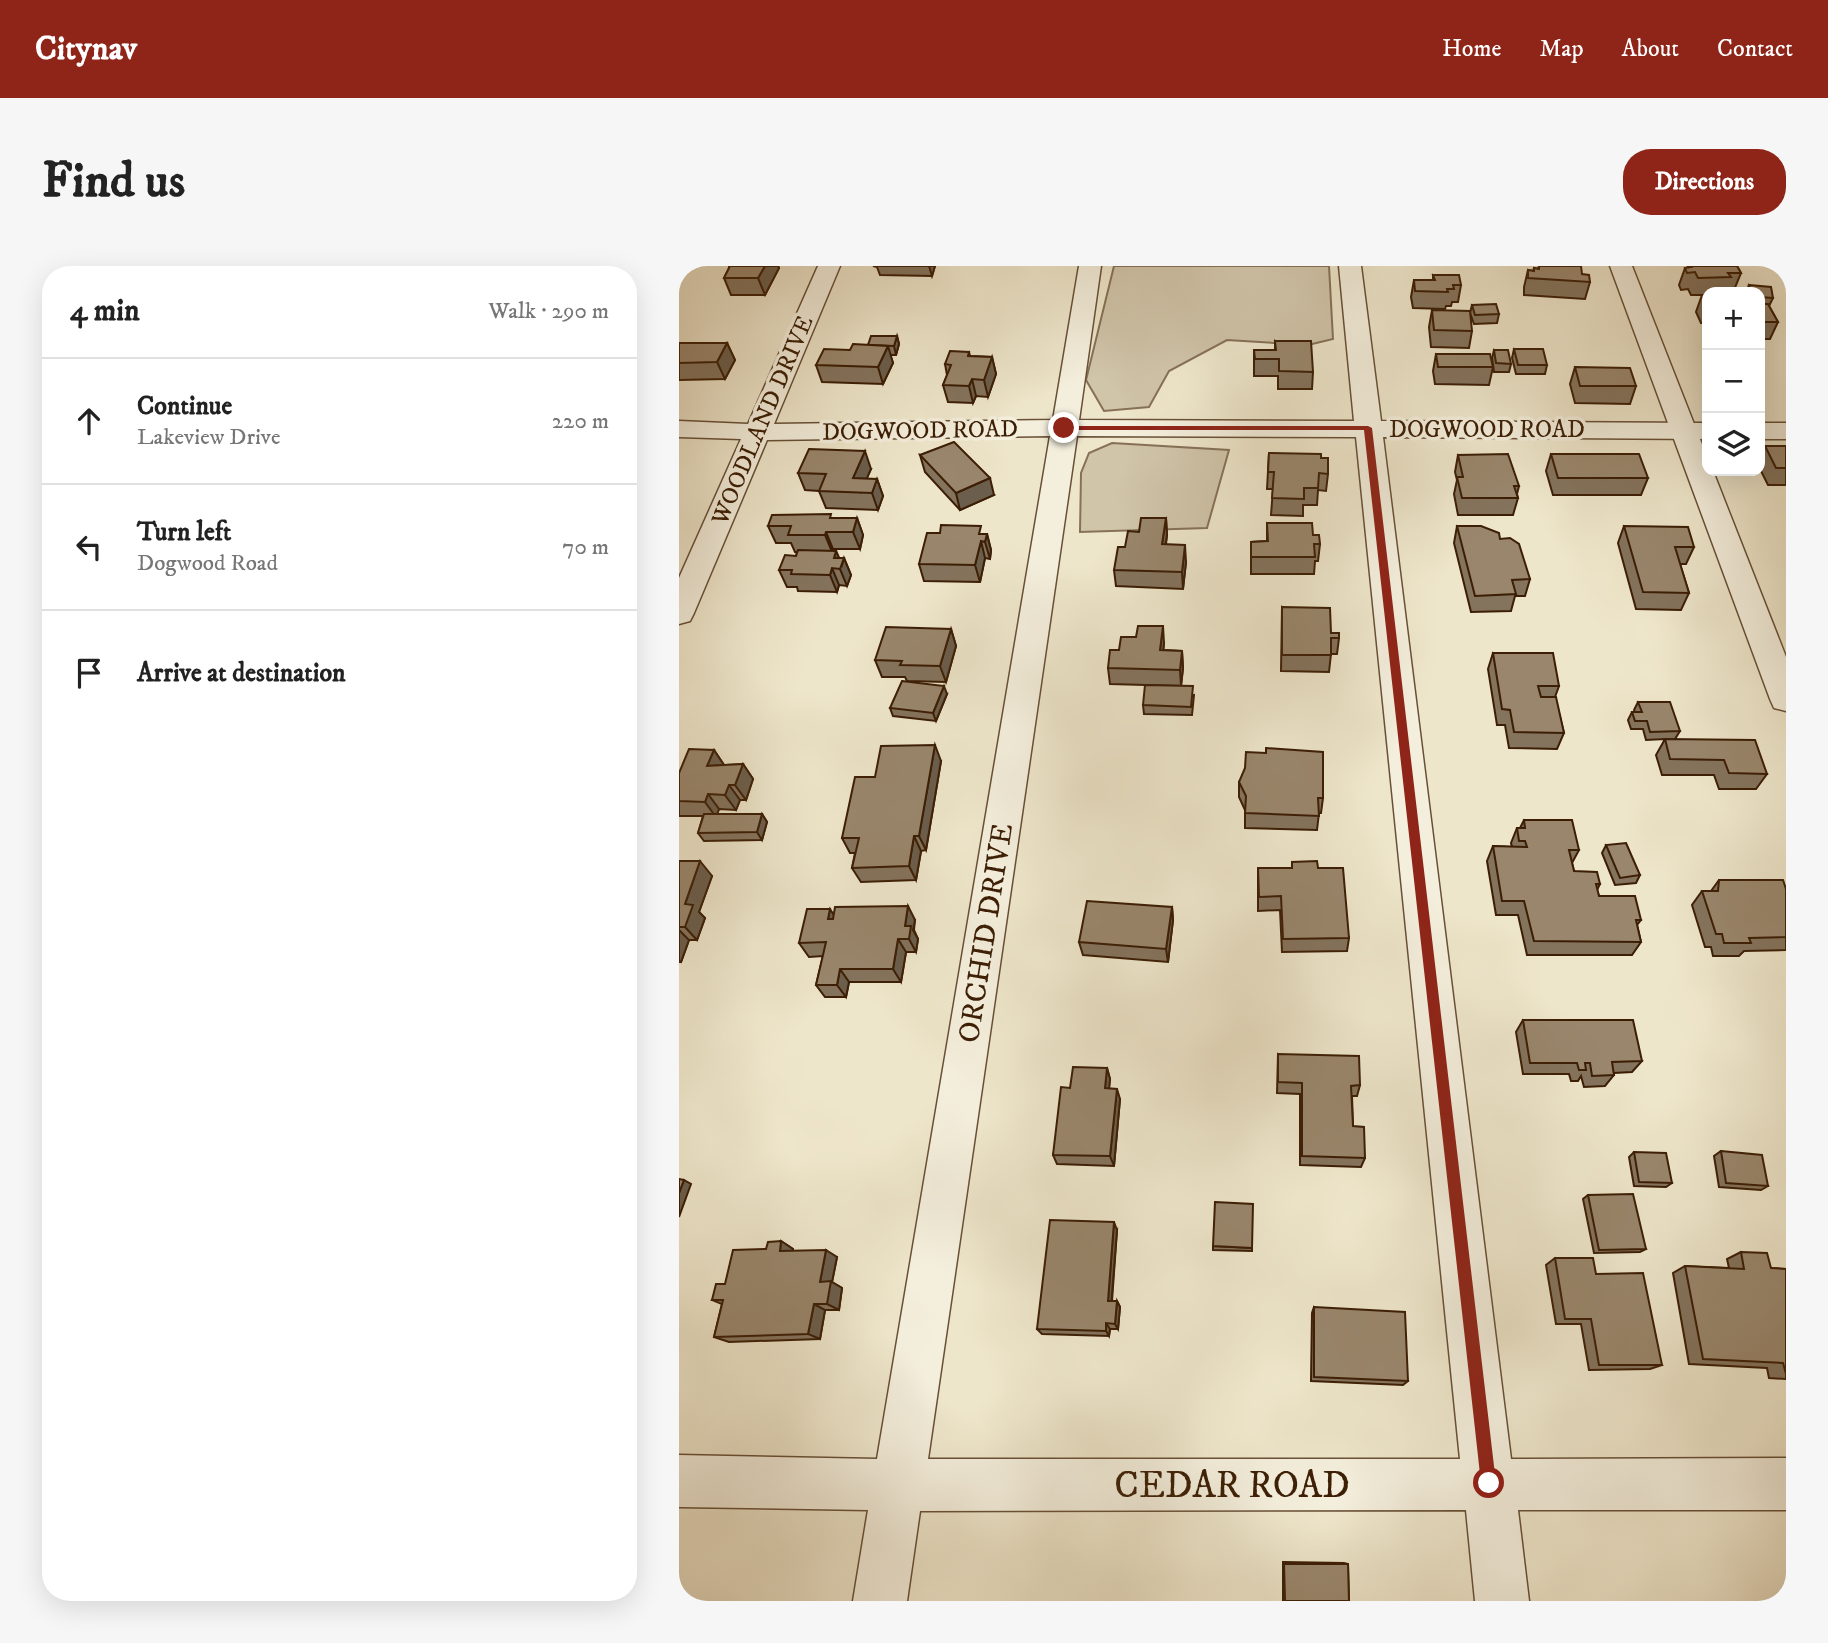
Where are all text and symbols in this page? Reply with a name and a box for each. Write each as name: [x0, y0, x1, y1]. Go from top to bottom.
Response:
text: Citynav: [35, 29, 137, 70]
text: Home: [1442, 34, 1501, 64]
text: Map: [1539, 34, 1584, 64]
text: About: [1622, 34, 1679, 64]
text: Contact: [1717, 34, 1793, 64]
button: Directions: [1623, 149, 1786, 215]
text: Find us: [42, 151, 185, 213]
map controls: [1702, 287, 1765, 476]
button: +: [1702, 287, 1765, 350]
text: 4 min: [70, 293, 140, 330]
text: Walk · 290 m: [488, 297, 609, 326]
street label: WOODLAND DRIVE: [705, 311, 821, 530]
button: −: [1702, 350, 1765, 413]
text: Continue: [137, 390, 232, 423]
icon: ahead: [70, 402, 108, 440]
text: 220 m: [552, 407, 609, 436]
route end: [1048, 412, 1079, 443]
button: layers: [1702, 413, 1765, 476]
street label: DOGWOOD ROAD: [822, 414, 1018, 448]
street label: DOGWOOD ROAD: [1389, 415, 1585, 445]
text: Lakeview Drive: [137, 423, 280, 452]
text: Turn left: [137, 516, 231, 549]
icon: left: [70, 528, 108, 566]
text: 70 m: [562, 533, 609, 562]
text: Dogwood Road: [137, 549, 278, 578]
icon: arrive: [70, 654, 108, 692]
text: Arrive at destination: [137, 657, 346, 690]
street label: ORCHID DRIVE: [951, 821, 1022, 1046]
street label: CEDAR ROAD: [1114, 1463, 1350, 1510]
route start: [1473, 1467, 1504, 1498]

